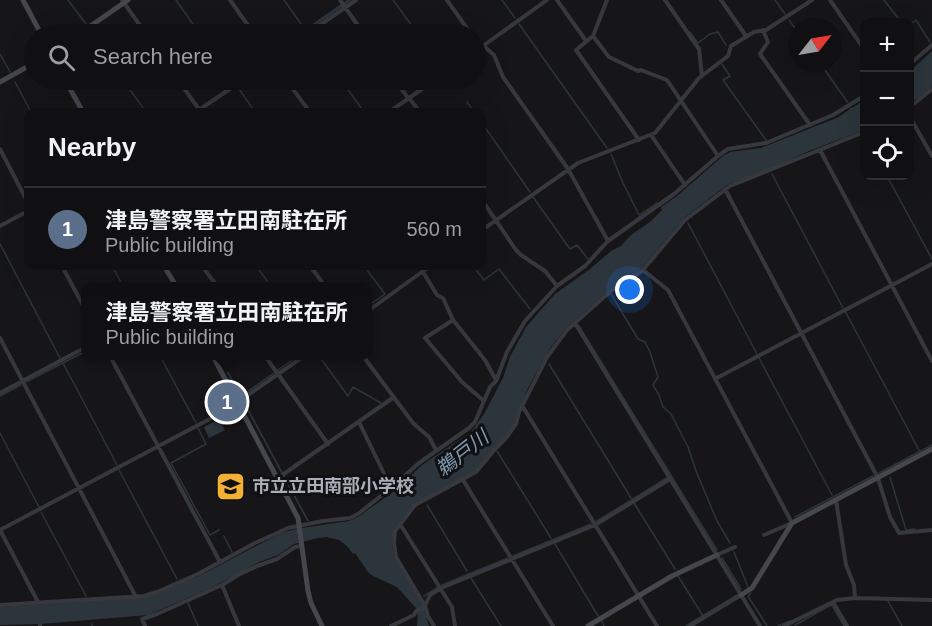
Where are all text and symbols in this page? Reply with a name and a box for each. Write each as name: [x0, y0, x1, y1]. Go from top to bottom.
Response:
north arrow: [788, 18, 842, 72]
map controls: [860, 18, 914, 180]
button: +: [860, 18, 914, 72]
search box: [24, 24, 486, 90]
icon: search: [45, 41, 78, 74]
text: Search here: [93, 44, 213, 69]
button: −: [860, 72, 914, 126]
button: locate: [860, 126, 914, 180]
text: Nearby: [48, 132, 136, 162]
text: 津島警察署立田南駐在所: [105, 208, 347, 233]
text: 1: [62, 218, 73, 240]
text: 560 m: [406, 218, 462, 240]
text: Public building: [105, 234, 234, 256]
your location: [615, 275, 644, 304]
popup: [81, 282, 372, 360]
text: 津島警察署立田南駐在所: [105, 300, 348, 325]
text: Public building: [105, 326, 234, 348]
pin: 1: [208, 380, 246, 424]
water label: 鵜戸川: [432, 425, 494, 480]
school or university icon: 市立立田南部小学校: [215, 470, 247, 502]
place label: 市立立田南部小学校: [252, 476, 414, 496]

